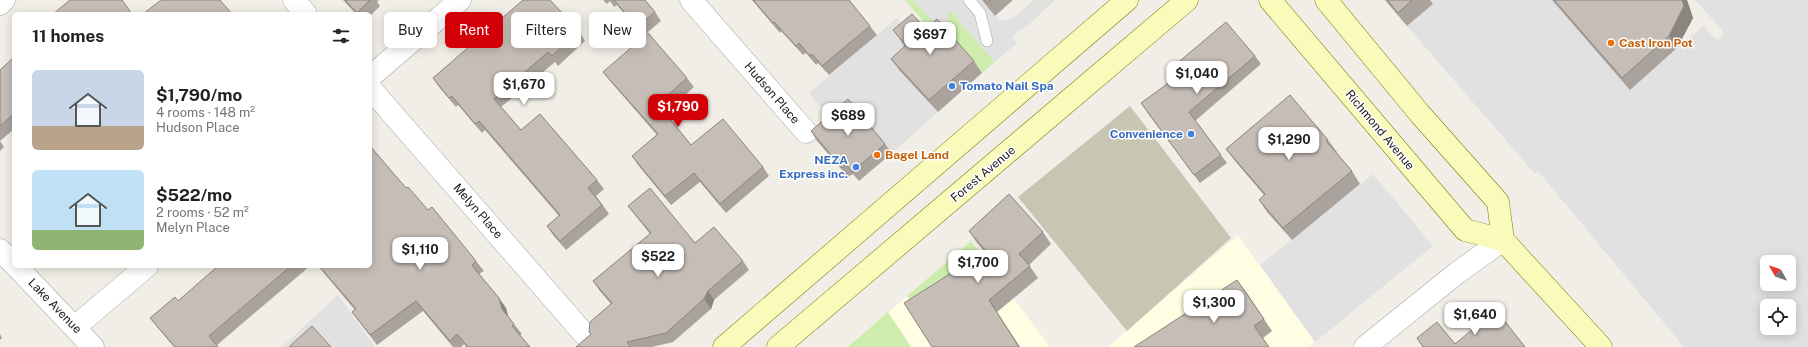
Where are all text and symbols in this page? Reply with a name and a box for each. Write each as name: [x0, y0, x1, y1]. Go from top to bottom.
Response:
chip: Buy: [384, 12, 437, 48]
chip: Rent: [445, 12, 503, 48]
chip: Filters: [511, 12, 581, 48]
chip: New: [589, 12, 646, 48]
pin: $697: [906, 22, 954, 56]
icon: filters: [330, 25, 352, 47]
text: 11 homes: [32, 26, 104, 46]
text: $697: [913, 27, 947, 42]
place label: Cast Iron Pot: [1619, 36, 1693, 50]
marker: Cast Iron Pot: [1606, 38, 1616, 48]
street label: Hudson Place: [741, 59, 803, 127]
pin: $1,040: [1164, 61, 1230, 95]
text: $1,040: [1175, 66, 1219, 81]
pin: $1,670: [491, 72, 557, 106]
text: $1,670: [503, 77, 545, 92]
place label: Tomato Nail Spa: [960, 79, 1054, 93]
marker: Tomato Nail Spa: [947, 81, 957, 91]
text: $1,790/mo: [156, 85, 242, 105]
icon: home: [64, 86, 112, 134]
street label: Richmond Avenue: [1343, 87, 1418, 173]
pin: $1,790: [645, 94, 711, 128]
text: $1,790: [657, 99, 699, 114]
pin: $689: [824, 103, 872, 137]
text: 4 rooms · 148 m²: [156, 105, 255, 120]
text: $689: [831, 108, 865, 123]
text: Hudson Place: [156, 120, 240, 135]
place label: Convenience: [1110, 127, 1183, 141]
pin: $1,290: [1256, 127, 1322, 161]
marker: Convenience: [1186, 129, 1196, 139]
text: $1,290: [1267, 132, 1311, 147]
street label: Forest Avenue: [948, 143, 1018, 205]
place label: Bagel Land: [885, 148, 949, 162]
marker: Bagel Land: [872, 150, 882, 160]
place label: NEZA Express inc.: [779, 153, 848, 181]
marker: NEZA Express inc.: [851, 162, 861, 172]
street label: Melyn Place: [450, 181, 506, 241]
text: $522/mo: [156, 185, 232, 205]
icon: home: [64, 186, 112, 234]
text: 2 rooms · 52 m²: [156, 205, 249, 220]
text: Melyn Place: [156, 220, 230, 235]
pin: $1,110: [387, 237, 453, 271]
text: $1,110: [401, 242, 439, 257]
pin: $522: [634, 244, 682, 278]
text: $522: [641, 249, 675, 264]
pin: $1,700: [945, 250, 1011, 284]
text: $1,700: [957, 255, 999, 270]
north arrow: [1760, 255, 1796, 291]
map controls: [1760, 255, 1796, 335]
street label: Lake Avenue: [25, 276, 85, 336]
pin: $1,300: [1181, 290, 1247, 324]
text: $1,300: [1192, 295, 1236, 310]
button: locate: [1760, 299, 1796, 335]
pin: $1,640: [1442, 302, 1508, 336]
text: $1,640: [1453, 307, 1497, 322]

